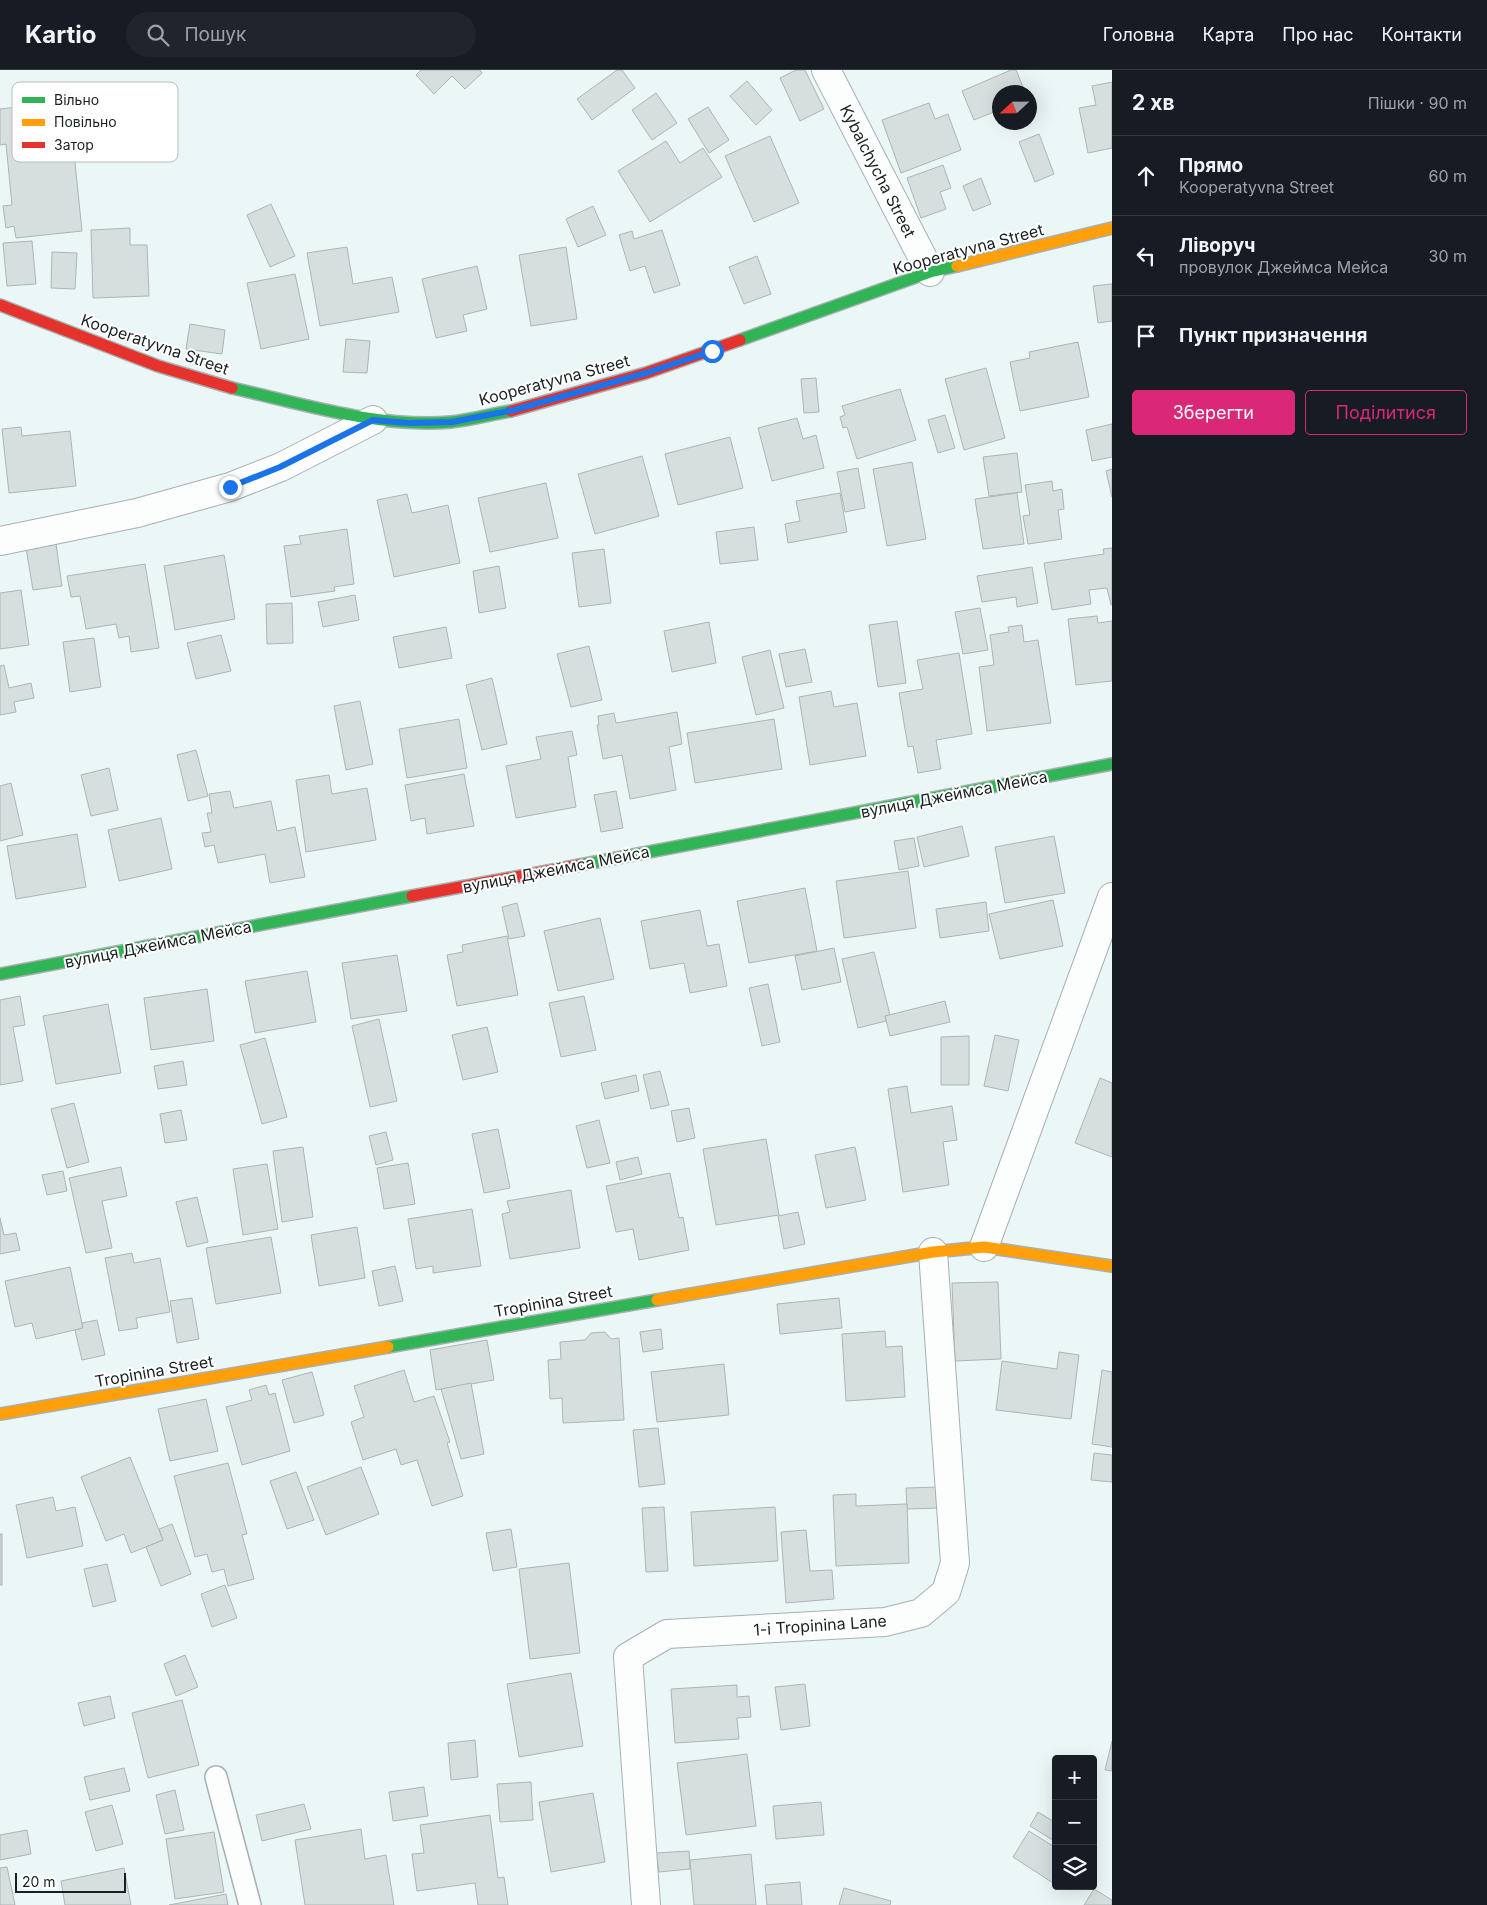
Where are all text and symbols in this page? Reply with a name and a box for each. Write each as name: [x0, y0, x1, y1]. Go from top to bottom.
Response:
search box: [126, 12, 476, 57]
text: Kartio: [25, 20, 96, 49]
icon: search: [144, 21, 172, 49]
text: Пошук: [184, 23, 246, 46]
text: Головна: [1103, 24, 1175, 45]
text: Карта: [1203, 24, 1254, 45]
text: Про нас: [1282, 24, 1354, 45]
text: Контакти: [1382, 24, 1462, 45]
legend: [12, 82, 178, 162]
north arrow: [992, 85, 1037, 130]
text: 2 хв: [1132, 90, 1175, 115]
text: Вільно: [54, 91, 99, 108]
text: Пішки · 90 m: [1368, 93, 1467, 113]
street label: Kybalchycha Street: [836, 101, 920, 241]
text: Повільно: [54, 113, 117, 130]
text: Затор: [54, 136, 94, 153]
text: Прямо: [1179, 154, 1243, 177]
icon: ahead: [1132, 162, 1160, 190]
text: 60 m: [1428, 166, 1467, 186]
text: Kooperatyvna Street: [1179, 177, 1334, 197]
street label: Kooperatyvna Street: [891, 219, 1045, 279]
text: Ліворуч: [1179, 234, 1255, 257]
icon: left: [1132, 242, 1160, 270]
text: 30 m: [1429, 246, 1467, 266]
text: провулок Джеймса Мейса: [1179, 257, 1388, 277]
street label: Kooperatyvna Street: [78, 309, 232, 379]
icon: arrive: [1132, 322, 1160, 350]
text: Пункт призначення: [1179, 324, 1367, 347]
route start: [701, 340, 724, 363]
street label: Kooperatyvna Street: [477, 350, 631, 410]
button: Зберегти: [1132, 390, 1295, 435]
button: Поділитися: [1305, 390, 1467, 435]
route end: [219, 476, 242, 499]
street label: вулиця Джеймса Мейса: [859, 766, 1049, 822]
street label: вулиця Джеймса Мейса: [461, 841, 651, 897]
street label: вулиця Джеймса Мейса: [63, 916, 253, 972]
street label: Tropinina Street: [492, 1281, 614, 1321]
street label: Tropinina Street: [93, 1351, 215, 1391]
street label: 1-i Tropinina Lane: [753, 1610, 887, 1640]
map controls: [1052, 1755, 1097, 1890]
button: +: [1052, 1755, 1097, 1800]
button: −: [1052, 1800, 1097, 1845]
button: layers: [1052, 1845, 1097, 1890]
scale bar: [15, 1870, 126, 1893]
text: 20 m: [22, 1873, 56, 1890]

